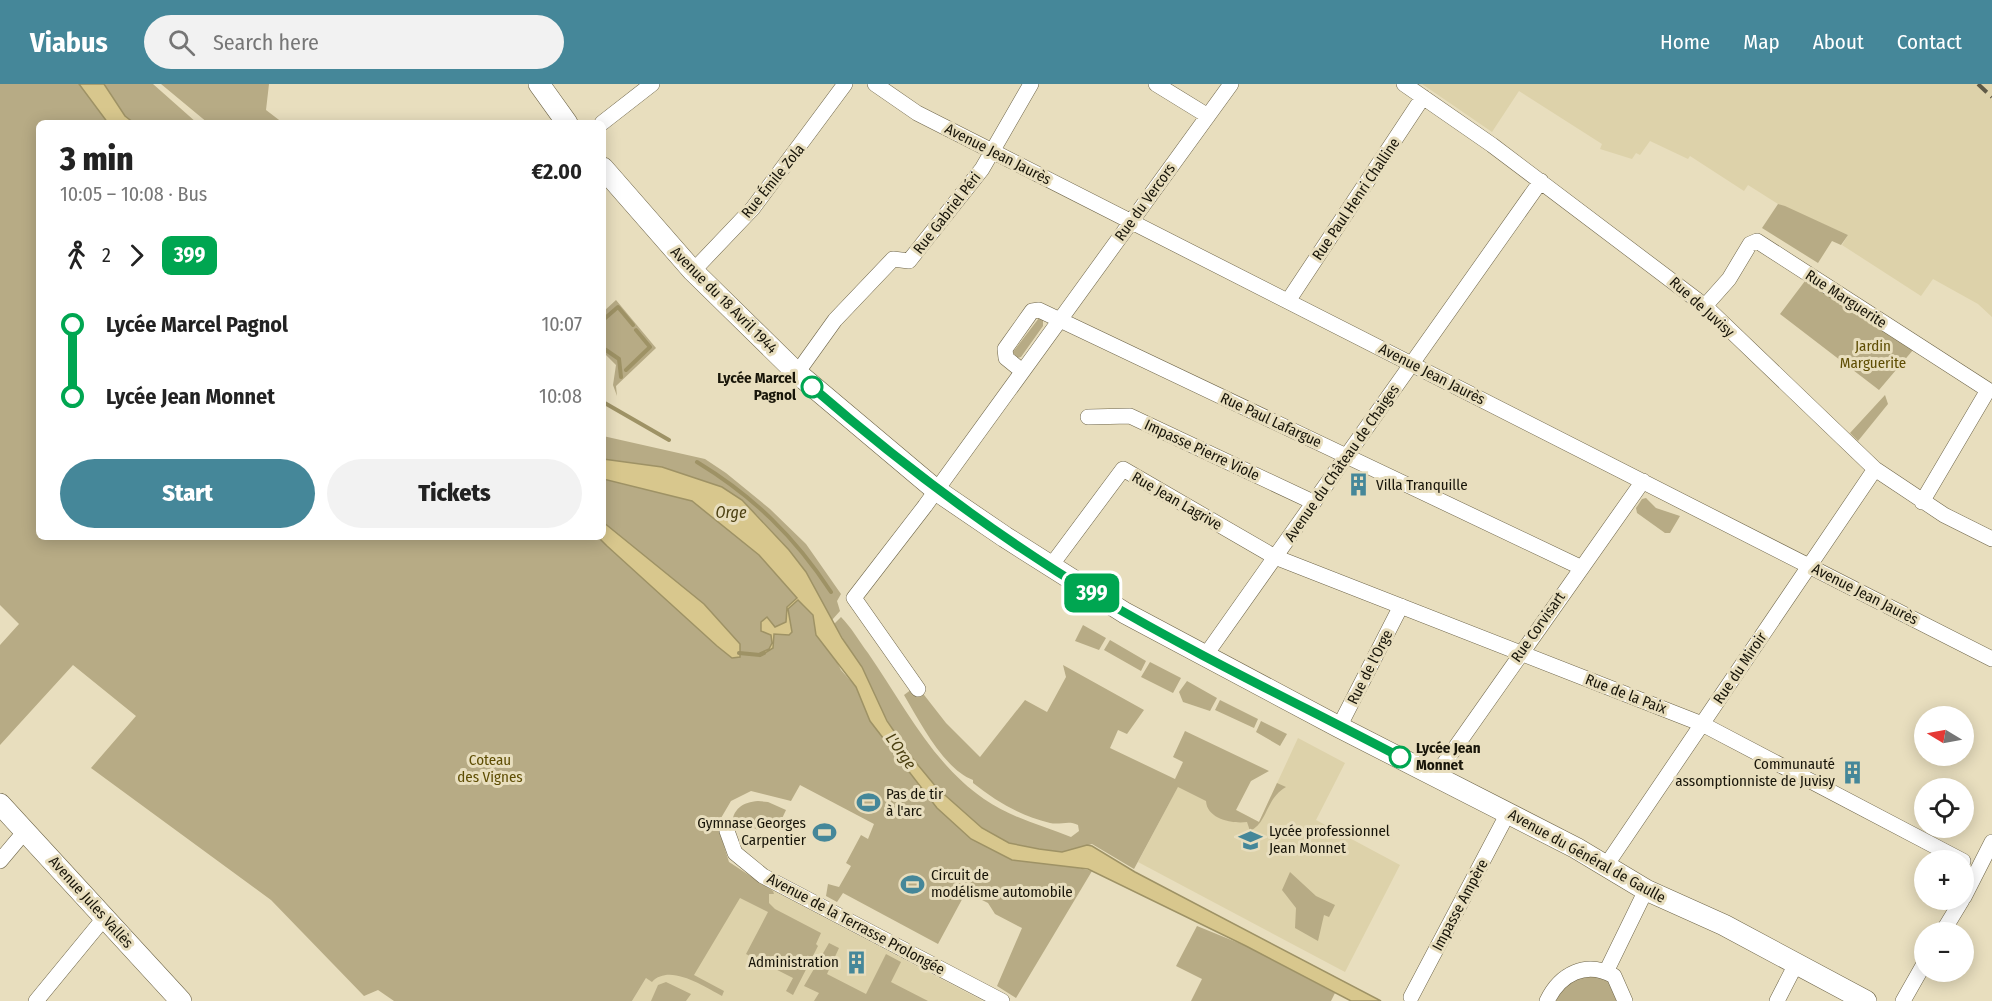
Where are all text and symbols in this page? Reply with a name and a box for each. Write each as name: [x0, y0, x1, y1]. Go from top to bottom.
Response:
search box: [144, 15, 564, 69]
text: Viabus: [30, 26, 108, 59]
icon: search: [165, 26, 198, 59]
text: Search here: [213, 29, 319, 56]
text: Home: [1660, 29, 1710, 55]
text: Map: [1743, 29, 1780, 55]
text: About: [1813, 29, 1864, 55]
text: Contact: [1897, 29, 1962, 55]
street label: Avenue Jean Jaurès: [942, 119, 1054, 189]
street label: Rue Paul Henri Challine: [1308, 135, 1404, 263]
text: 3 min: [60, 139, 133, 179]
street label: Rue Émile Zola: [738, 140, 808, 222]
text: €2.00: [531, 158, 582, 185]
street label: Rue du Vercors: [1111, 160, 1179, 244]
street label: Rue Gabriel Péri: [910, 169, 984, 257]
text: 10:05 – 10:08 · Bus: [60, 182, 207, 206]
icon: walk: [60, 239, 93, 272]
icon: forward: [120, 239, 153, 272]
text: 399: [174, 242, 205, 268]
text: 2: [102, 243, 111, 267]
street label: Avenue du 18 Avril 1944: [667, 243, 781, 357]
street label: Rue Marguerite: [1802, 266, 1890, 332]
street label: Rue de Juvisy: [1666, 273, 1738, 341]
text: Lycée Marcel Pagnol: [106, 311, 288, 338]
text: 10:07: [541, 312, 582, 336]
park label: Jardin Marguerite: [1840, 337, 1906, 372]
street label: Avenue Jean Jaurès: [1376, 339, 1488, 409]
place label: Lycée Marcel Pagnol: [717, 369, 797, 404]
marker: Lycée Marcel Pagnol: [801, 376, 823, 398]
street label: Avenue du Château de Chaiges: [1281, 381, 1403, 545]
text: Lycée Jean Monnet: [106, 383, 275, 410]
text: 10:08: [539, 384, 582, 408]
street label: Rue Paul Lafargue: [1218, 389, 1324, 451]
street label: Impasse Pierre Viole: [1142, 415, 1262, 485]
button: Start: [60, 459, 315, 528]
button: Tickets: [327, 459, 582, 528]
street label: Rue Jean Lagrive: [1129, 468, 1225, 534]
building icon: Villa Tranquille: [1345, 472, 1371, 498]
place label: Villa Tranquille: [1376, 476, 1468, 494]
water label: Orge: [715, 503, 747, 522]
street label: Avenue Jean Jaurès: [1809, 559, 1921, 629]
line badge: 399: [1058, 574, 1126, 612]
text: 399: [1076, 580, 1108, 606]
street label: Rue Corvisart: [1507, 588, 1569, 666]
street label: Rue de l'Orge: [1344, 627, 1396, 707]
street label: Rue du Miroir: [1709, 628, 1771, 707]
street label: Rue de la Paix: [1583, 670, 1670, 718]
north arrow: [1914, 706, 1974, 766]
map controls: [1914, 706, 1974, 982]
water label: L'Orge: [882, 729, 920, 773]
place label: Lycée Jean Monnet: [1416, 739, 1481, 774]
marker: Lycée Jean Monnet: [1389, 746, 1411, 768]
park label: Coteau des Vignes: [457, 751, 523, 786]
place label: Communauté assomptionniste de Juvisy: [1675, 755, 1835, 790]
building icon: Communauté assomptionniste de Juvisy: [1840, 760, 1866, 786]
button: locate: [1914, 778, 1974, 838]
place label: Pas de tir à l'arc: [886, 785, 944, 820]
sports icon: Pas de tir à l'arc: [855, 790, 881, 816]
street label: Avenue du Général de Gaulle: [1505, 805, 1669, 907]
place label: Gymnase Georges Carpentier: [697, 814, 807, 849]
sports icon: Gymnase Georges Carpentier: [811, 819, 837, 845]
place label: Lycée professionnel Jean Monnet: [1269, 822, 1390, 857]
school or university icon: Lycée professionnel Jean Monnet: [1238, 827, 1264, 853]
button: +: [1914, 850, 1974, 910]
street label: Avenue Jules Vallès: [45, 852, 137, 952]
street label: Impasse Ampère: [1428, 856, 1492, 954]
place label: Circuit de modélisme automobile: [931, 866, 1073, 901]
street label: Avenue de la Terrasse Prolongée: [764, 870, 948, 978]
sports icon: Circuit de modélisme automobile: [900, 871, 926, 897]
button: −: [1914, 922, 1974, 982]
building icon: Administration: [844, 949, 870, 975]
place label: Administration: [748, 953, 839, 971]

